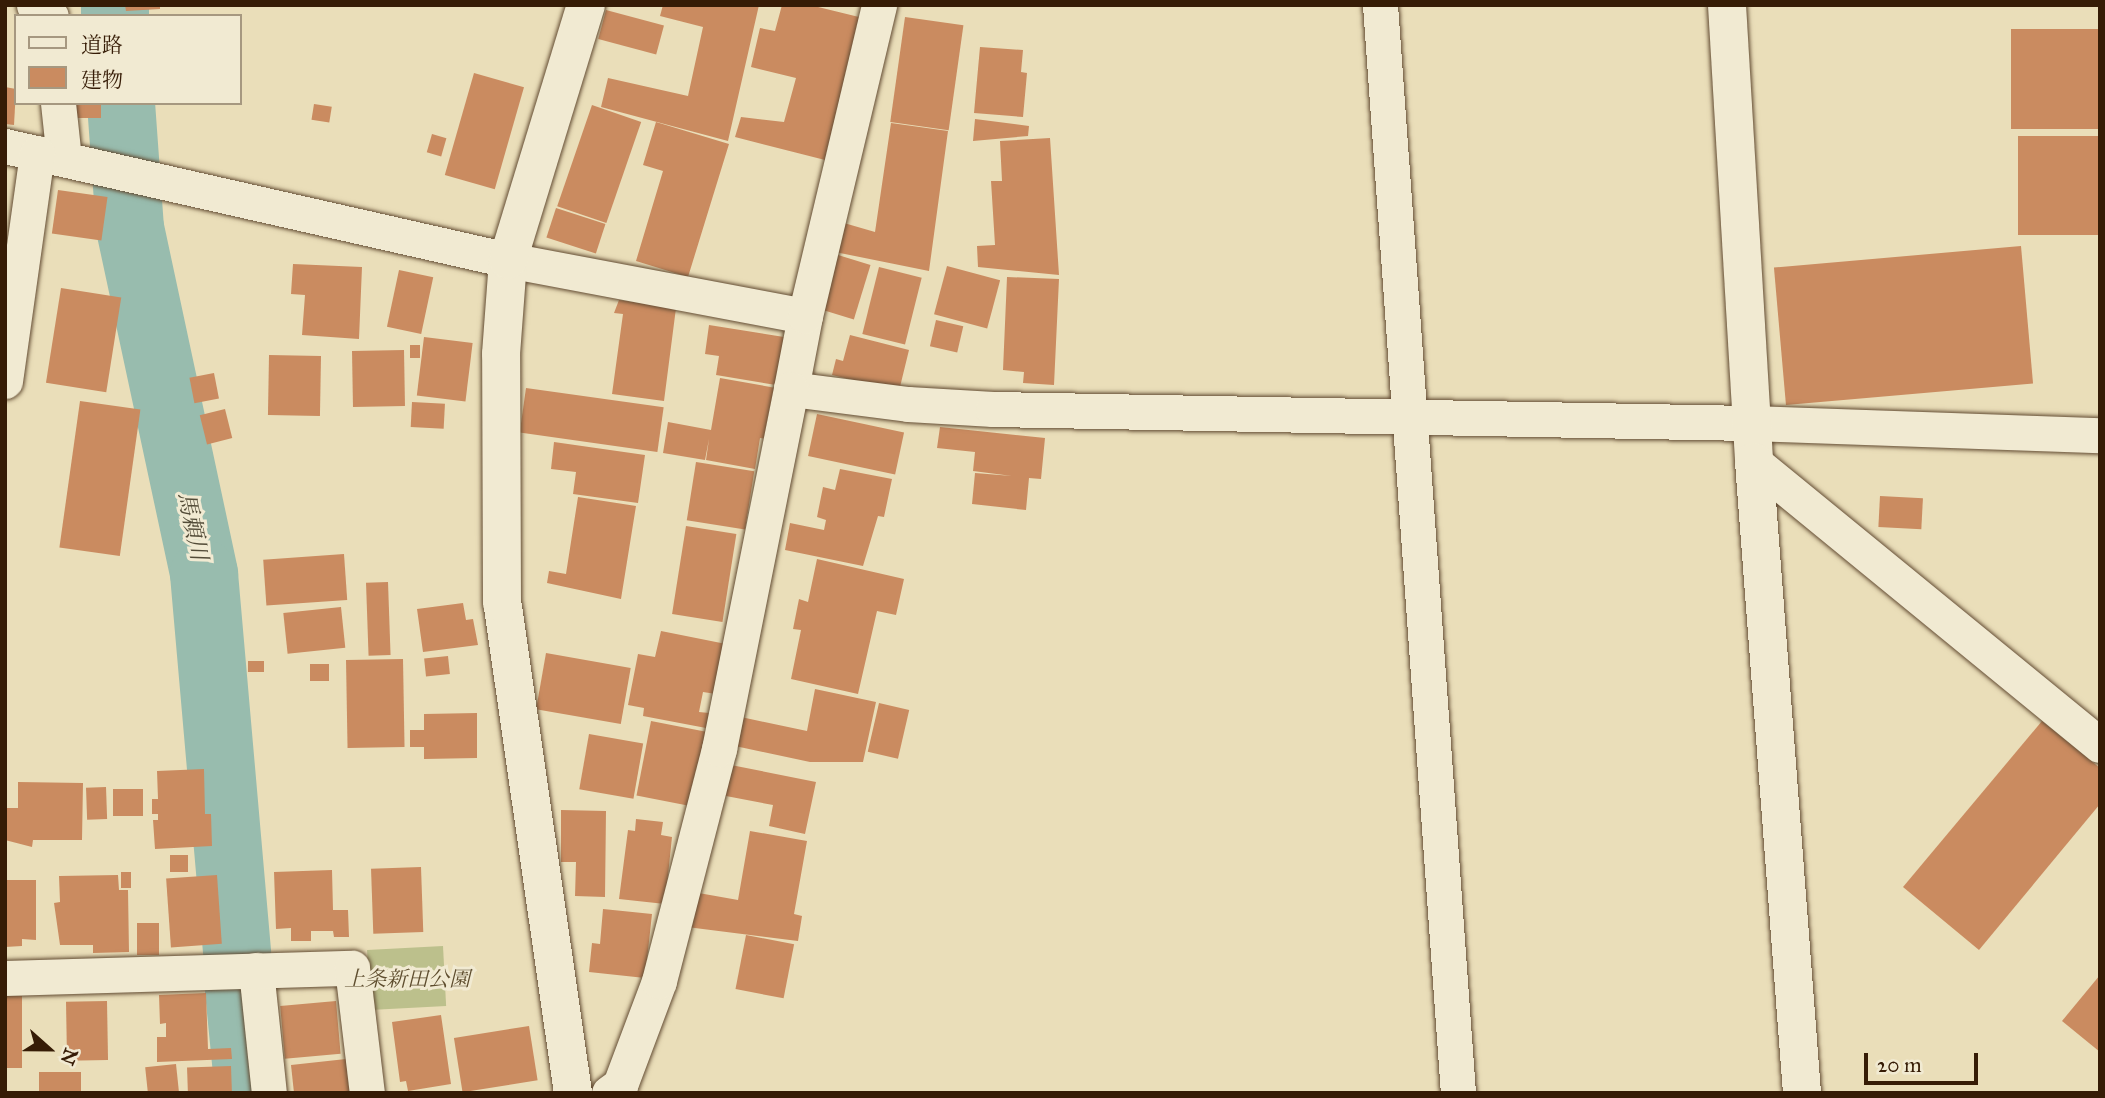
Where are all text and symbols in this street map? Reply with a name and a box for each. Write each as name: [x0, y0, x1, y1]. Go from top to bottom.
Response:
legend: [14, 14, 242, 105]
text: 道路: [81, 32, 123, 58]
text: 建物: [81, 67, 123, 93]
water label: 馬頼川: [172, 489, 214, 563]
park label: 上条新田公園: [344, 966, 470, 992]
north arrow: [14, 1014, 84, 1084]
scale bar: [1867, 1038, 1981, 1082]
text: N: [55, 1045, 83, 1068]
text: 20 m: [1877, 1052, 1922, 1078]

